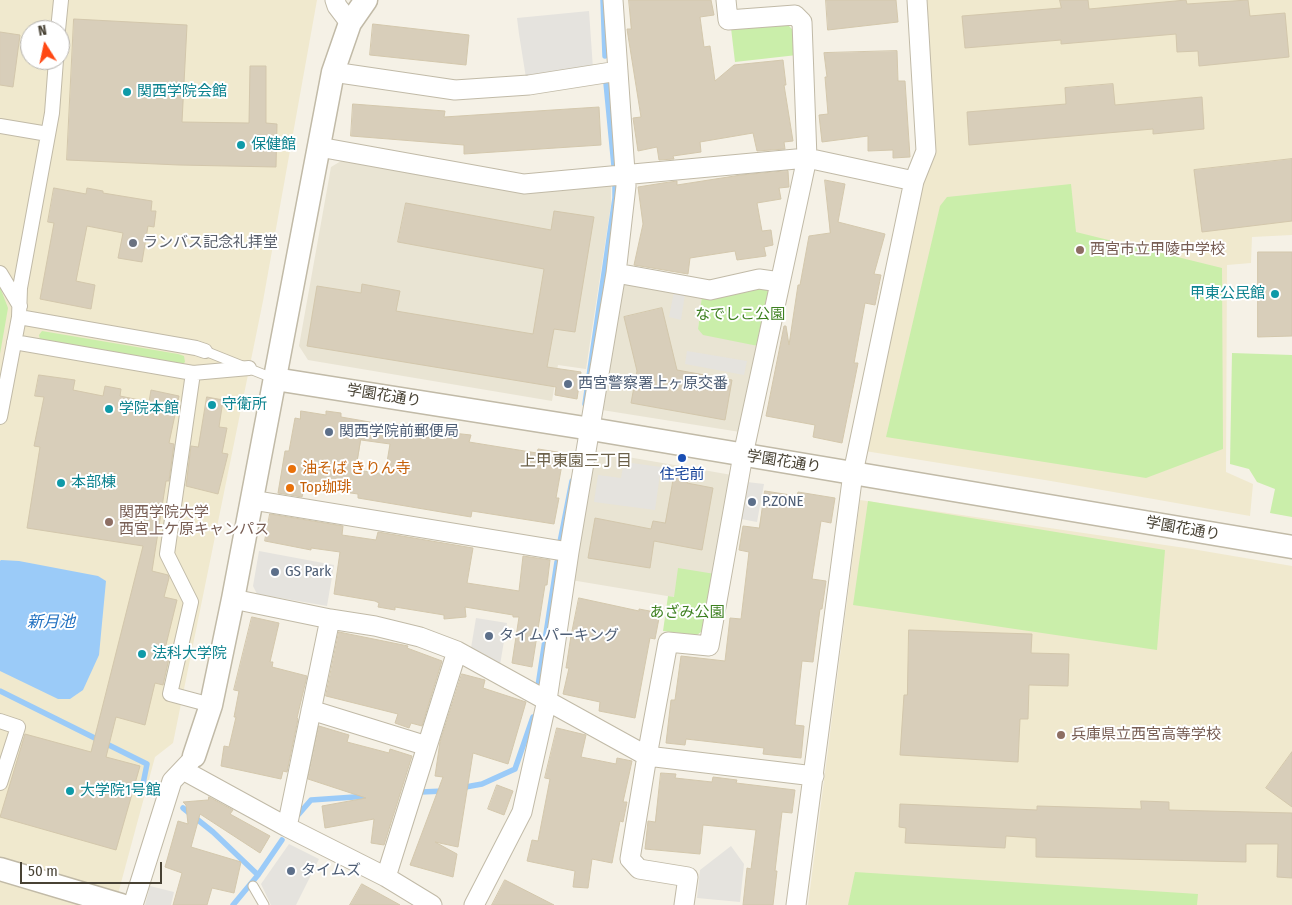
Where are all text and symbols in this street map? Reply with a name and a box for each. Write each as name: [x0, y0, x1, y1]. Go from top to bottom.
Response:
north arrow: [20, 20, 70, 70]
text: N: [37, 22, 48, 40]
place label: 関西学院会館: [137, 83, 227, 101]
marker: 関西学院会館: [121, 86, 133, 98]
place label: 保健館: [251, 136, 296, 154]
marker: 保健館: [235, 139, 247, 151]
place label: ランバス記念礼拝堂: [143, 234, 278, 252]
marker: ランバス記念礼拝堂: [127, 237, 139, 249]
place label: 西宮市立甲陵中学校: [1090, 241, 1225, 259]
marker: 西宮市立甲陵中学校: [1074, 244, 1086, 256]
place label: 甲東公民館: [1190, 285, 1265, 303]
marker: 甲東公民館: [1269, 288, 1281, 300]
park label: なでしこ公園: [695, 306, 785, 324]
place label: 西宮警察署上ヶ原交番: [578, 375, 728, 393]
marker: 西宮警察署上ヶ原交番: [562, 378, 574, 390]
street label: 学園花通り: [346, 381, 422, 411]
place label: 守衛所: [222, 396, 267, 414]
marker: 守衛所: [206, 399, 218, 411]
place label: 学院本館: [119, 400, 179, 418]
marker: 学院本館: [103, 403, 115, 415]
place label: 関西学院前郵便局: [339, 423, 459, 441]
marker: 関西学院前郵便局: [323, 426, 335, 438]
street label: 学園花通り: [746, 447, 822, 477]
district label: 上甲東園三丁目: [520, 452, 632, 472]
marker: 住宅前: [676, 452, 688, 464]
place label: 油そば きりん寺: [302, 460, 411, 478]
marker: 油そば きりん寺: [286, 463, 298, 475]
place label: 住宅前: [660, 466, 704, 484]
place label: 本部棟: [71, 474, 116, 492]
marker: 本部棟: [55, 477, 67, 489]
place label: Top珈琲: [300, 479, 352, 497]
marker: Top珈琲: [284, 482, 296, 494]
place label: P.ZONE: [762, 493, 804, 511]
marker: P.ZONE: [746, 496, 758, 508]
place label: 関西学院大学 西宮上ケ原キャンパス: [119, 504, 269, 539]
street label: 学園花通り: [1145, 514, 1221, 544]
marker: 関西学院大学 西宮上ケ原キャンパス: [103, 516, 115, 528]
place label: GS Park: [285, 563, 331, 581]
marker: GS Park: [269, 566, 281, 578]
park label: あざみ公園: [650, 604, 724, 622]
water label: 新月池: [27, 613, 75, 633]
place label: タイムパーキング: [499, 627, 619, 645]
marker: タイムパーキング: [483, 630, 495, 642]
place label: 法科大学院: [152, 645, 227, 663]
marker: 法科大学院: [136, 648, 148, 660]
place label: 兵庫県立西宮高等学校: [1071, 726, 1221, 744]
marker: 兵庫県立西宮高等学校: [1055, 729, 1067, 741]
place label: 大学院1号館: [80, 782, 161, 800]
marker: 大学院1号館: [64, 785, 76, 797]
scale bar: [22, 852, 165, 884]
text: 50 m: [28, 862, 58, 880]
place label: タイムズ: [301, 862, 361, 880]
marker: タイムズ: [285, 865, 297, 877]

